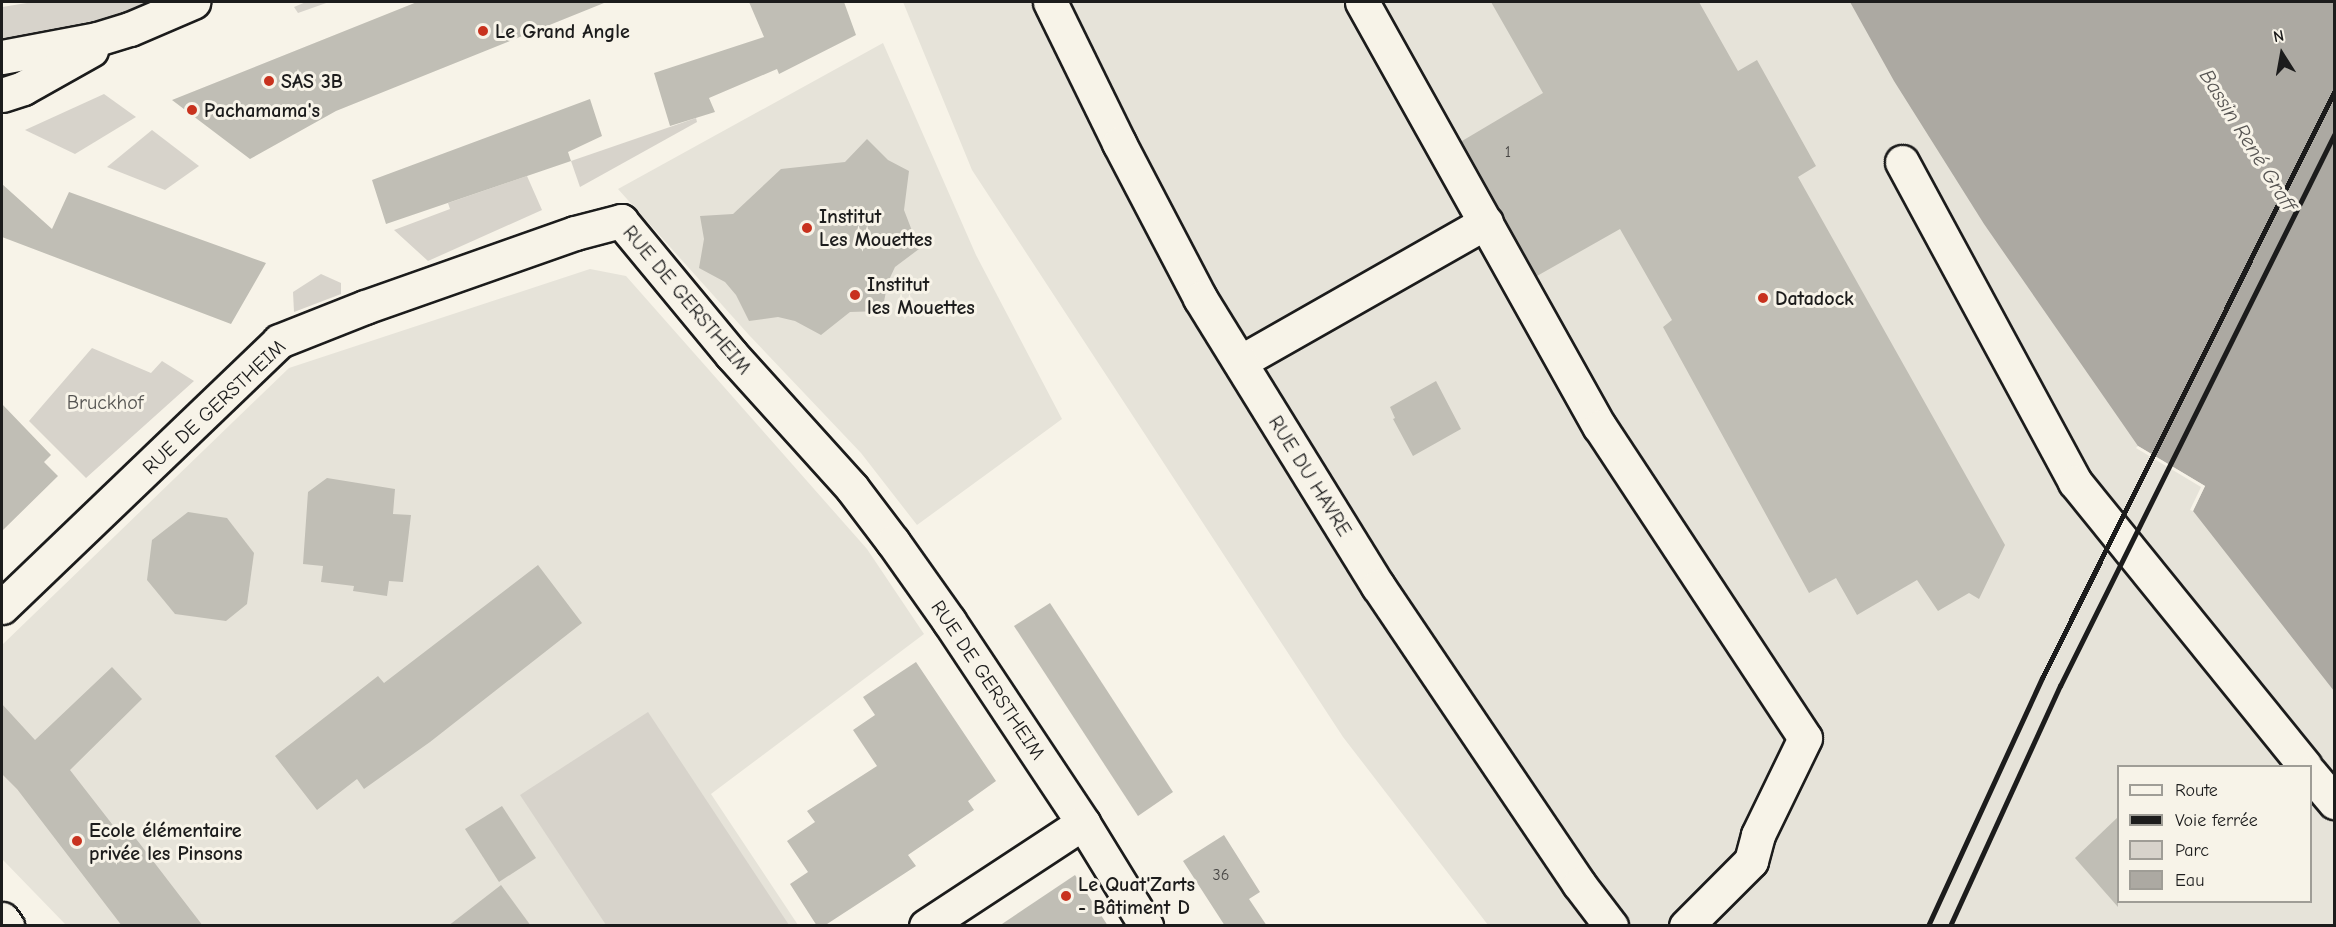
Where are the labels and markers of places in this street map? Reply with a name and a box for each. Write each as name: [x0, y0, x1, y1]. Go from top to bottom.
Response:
place label: Le Grand Angle: [495, 19, 630, 43]
marker: Le Grand Angle: [476, 24, 490, 38]
place label: SAS 3B: [281, 69, 343, 93]
marker: SAS 3B: [262, 74, 276, 88]
place label: Pachamama's: [204, 98, 320, 122]
marker: Pachamama's: [185, 103, 199, 117]
place label: Institut Les Mouettes: [819, 204, 932, 251]
marker: Institut Les Mouettes: [800, 221, 814, 235]
place label: Institut les Mouettes: [867, 272, 975, 319]
place label: Datadock: [1775, 286, 1854, 310]
marker: Institut les Mouettes: [848, 288, 862, 302]
marker: Datadock: [1756, 291, 1770, 305]
place label: Ecole élémentaire privée les Pinsons: [89, 818, 242, 865]
marker: Ecole élémentaire privée les Pinsons: [70, 834, 84, 848]
place label: Le Quat'Zarts - Bâtiment D: [1078, 873, 1195, 920]
marker: Le Quat'Zarts - Bâtiment D: [1059, 889, 1073, 903]

